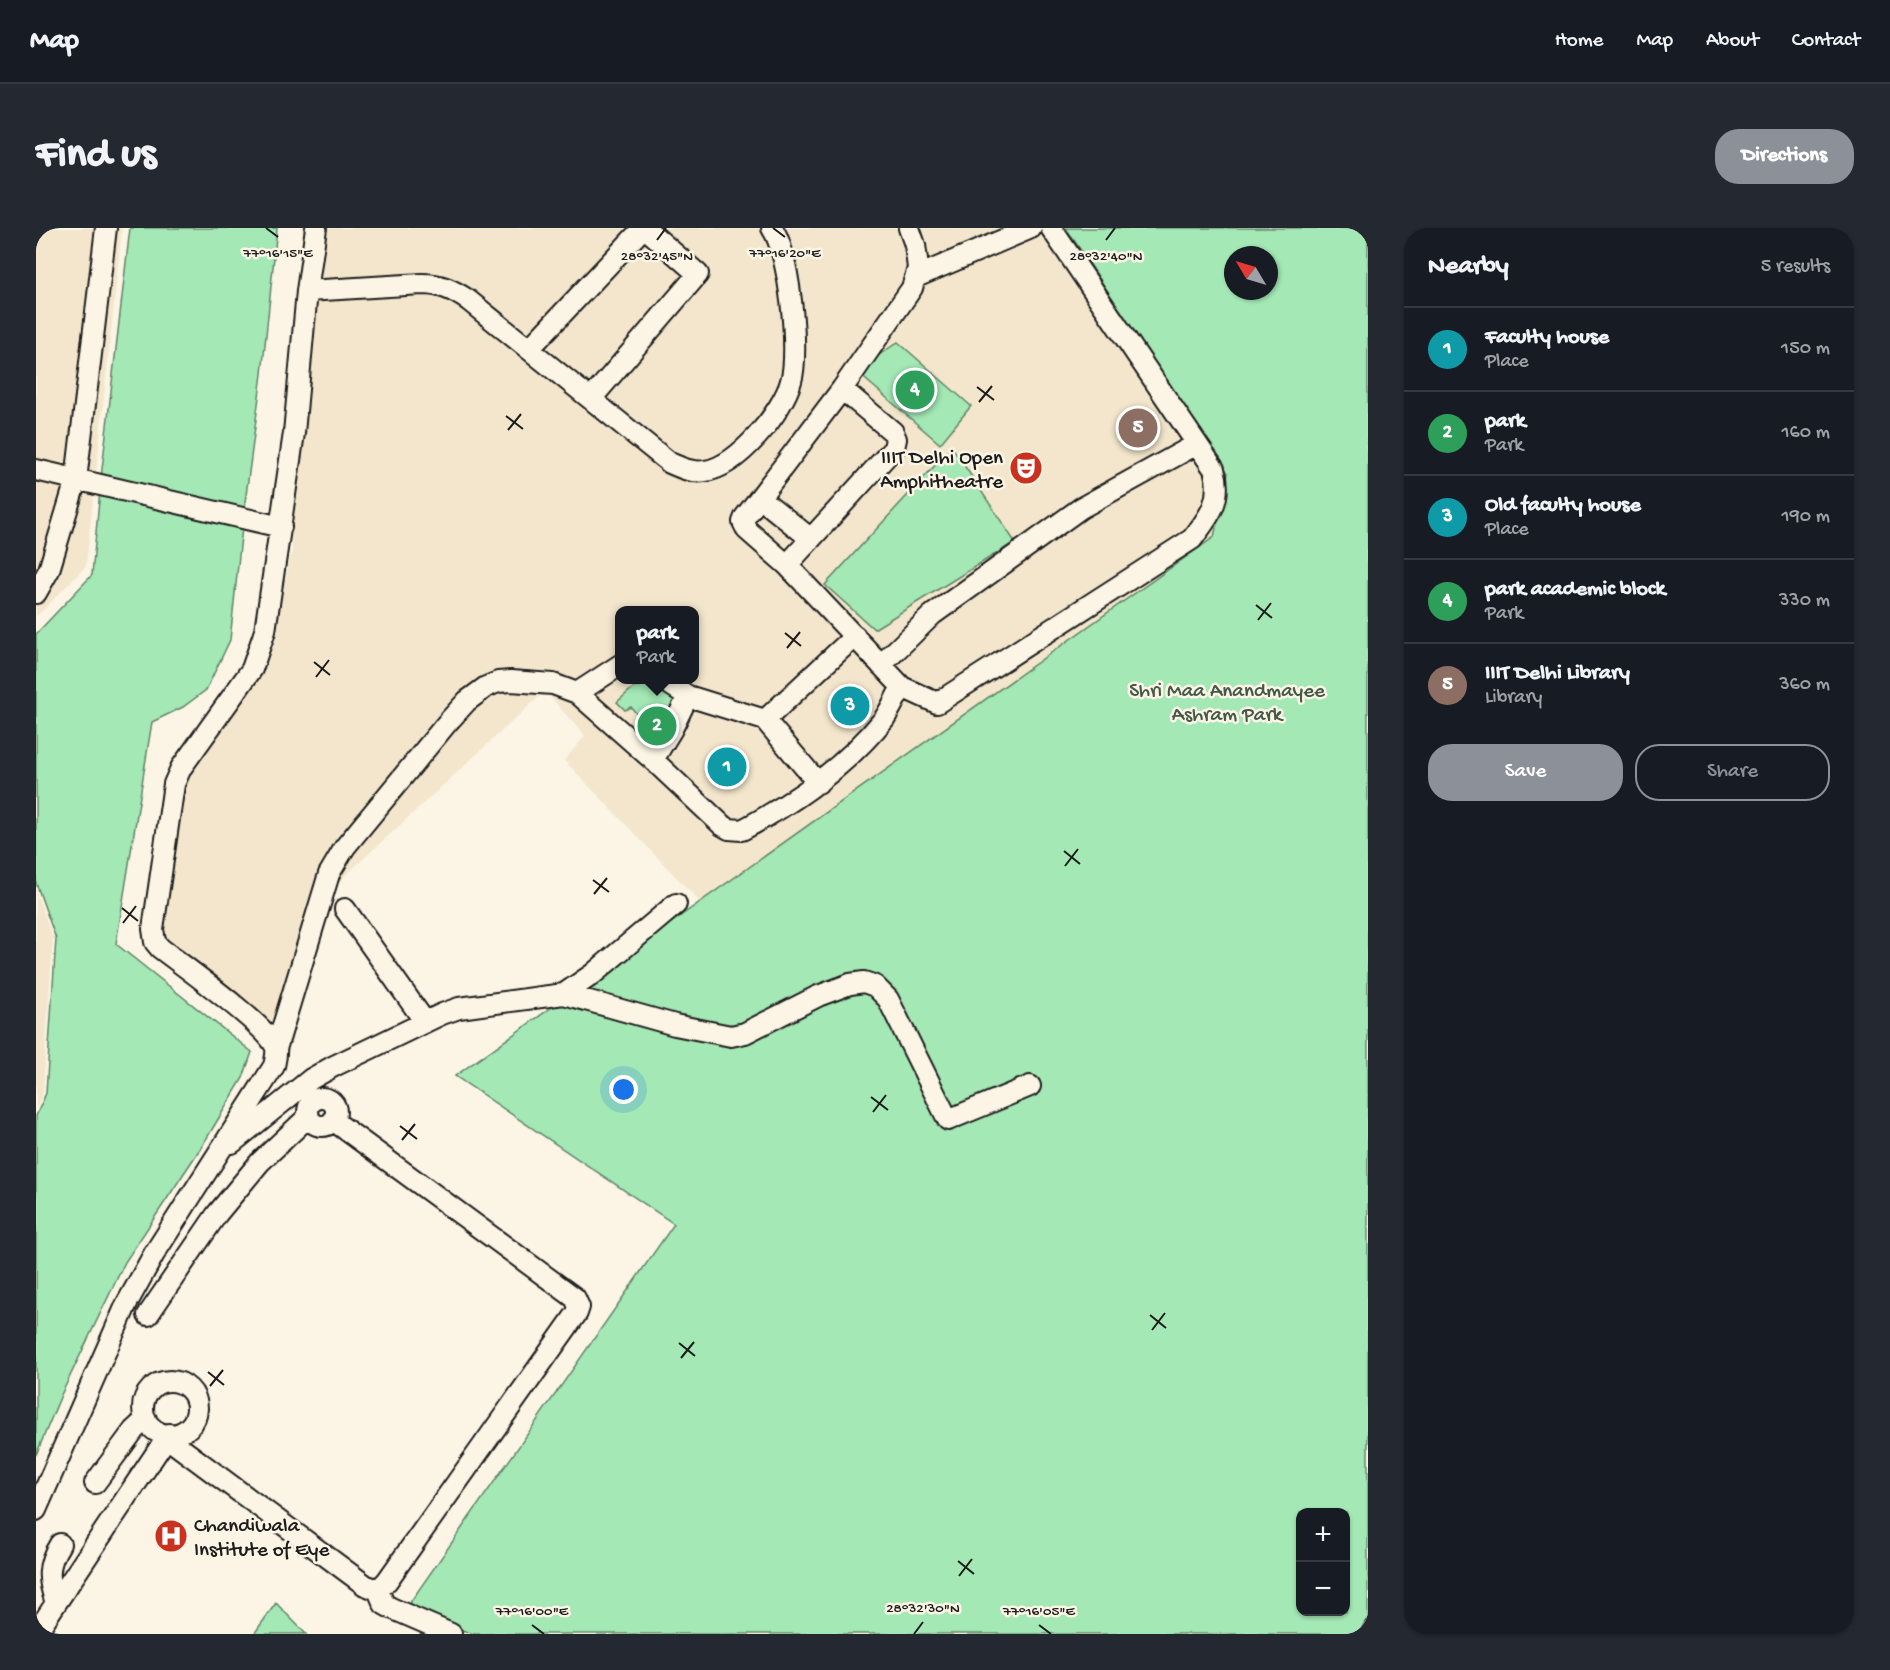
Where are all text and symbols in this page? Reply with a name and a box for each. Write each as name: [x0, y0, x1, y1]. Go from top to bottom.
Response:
text: Map: [30, 25, 79, 58]
text: Home: [1555, 29, 1603, 54]
text: Map: [1636, 29, 1673, 54]
text: About: [1706, 29, 1759, 54]
text: Contact: [1792, 29, 1860, 54]
button: Directions: [1715, 129, 1854, 184]
text: Find us: [36, 132, 156, 181]
text: 77°16'15"E: [242, 245, 313, 263]
text: 77°16'20"E: [748, 245, 821, 263]
north arrow: [1224, 246, 1278, 300]
text: 28°32'45"N: [621, 248, 693, 266]
text: 28°32'40"N: [1070, 248, 1143, 266]
text: Nearby: [1428, 252, 1509, 283]
text: 5 results: [1761, 256, 1830, 279]
text: Faculty house: [1485, 325, 1609, 351]
text: 1: [1443, 338, 1452, 361]
text: 150 m: [1781, 338, 1830, 361]
text: Place: [1485, 351, 1529, 374]
pin: 4: [896, 368, 934, 412]
pin: 5: [1118, 406, 1158, 450]
text: park: [1485, 409, 1526, 435]
text: 2: [1443, 422, 1452, 445]
text: 160 m: [1781, 422, 1830, 445]
text: Park: [1485, 435, 1523, 458]
place label: IIIT Delhi Open Amphitheatre: [880, 447, 1004, 496]
theatre icon: IIIT Delhi Open Amphitheatre: [1008, 450, 1044, 486]
text: Old faculty house: [1485, 493, 1641, 519]
text: 3: [1442, 506, 1453, 529]
text: 190 m: [1782, 506, 1830, 529]
text: Place: [1485, 519, 1529, 542]
text: park academic block: [1485, 577, 1665, 603]
text: 4: [1443, 590, 1452, 613]
text: 330 m: [1779, 590, 1830, 613]
text: Park: [1485, 603, 1523, 626]
popup: [615, 606, 699, 684]
text: park: [637, 621, 677, 647]
text: Park: [637, 647, 675, 670]
text: IIIT Delhi Library: [1485, 661, 1630, 687]
text: 5: [1442, 674, 1453, 697]
text: 360 m: [1779, 674, 1830, 697]
park label: Shri Maa Anandmayee Ashram Park: [1129, 680, 1326, 729]
pin: 3: [830, 684, 870, 728]
text: Library: [1485, 687, 1542, 710]
pin: 2: [638, 704, 676, 748]
pin: 1: [708, 744, 746, 790]
button: Save: [1428, 744, 1623, 801]
button: Share: [1635, 744, 1830, 801]
your location: [609, 1075, 638, 1104]
map controls: [1296, 1508, 1350, 1616]
button: +: [1296, 1508, 1350, 1562]
place label: Chandiwala Institute of Eye: [194, 1515, 330, 1564]
hospital icon: Chandiwala Institute of Eye: [153, 1518, 189, 1554]
button: −: [1296, 1562, 1350, 1616]
text: 28°32'30"N: [886, 1600, 960, 1618]
text: 77°16'00"E: [495, 1603, 569, 1621]
text: 77°16'05"E: [1002, 1603, 1076, 1621]

